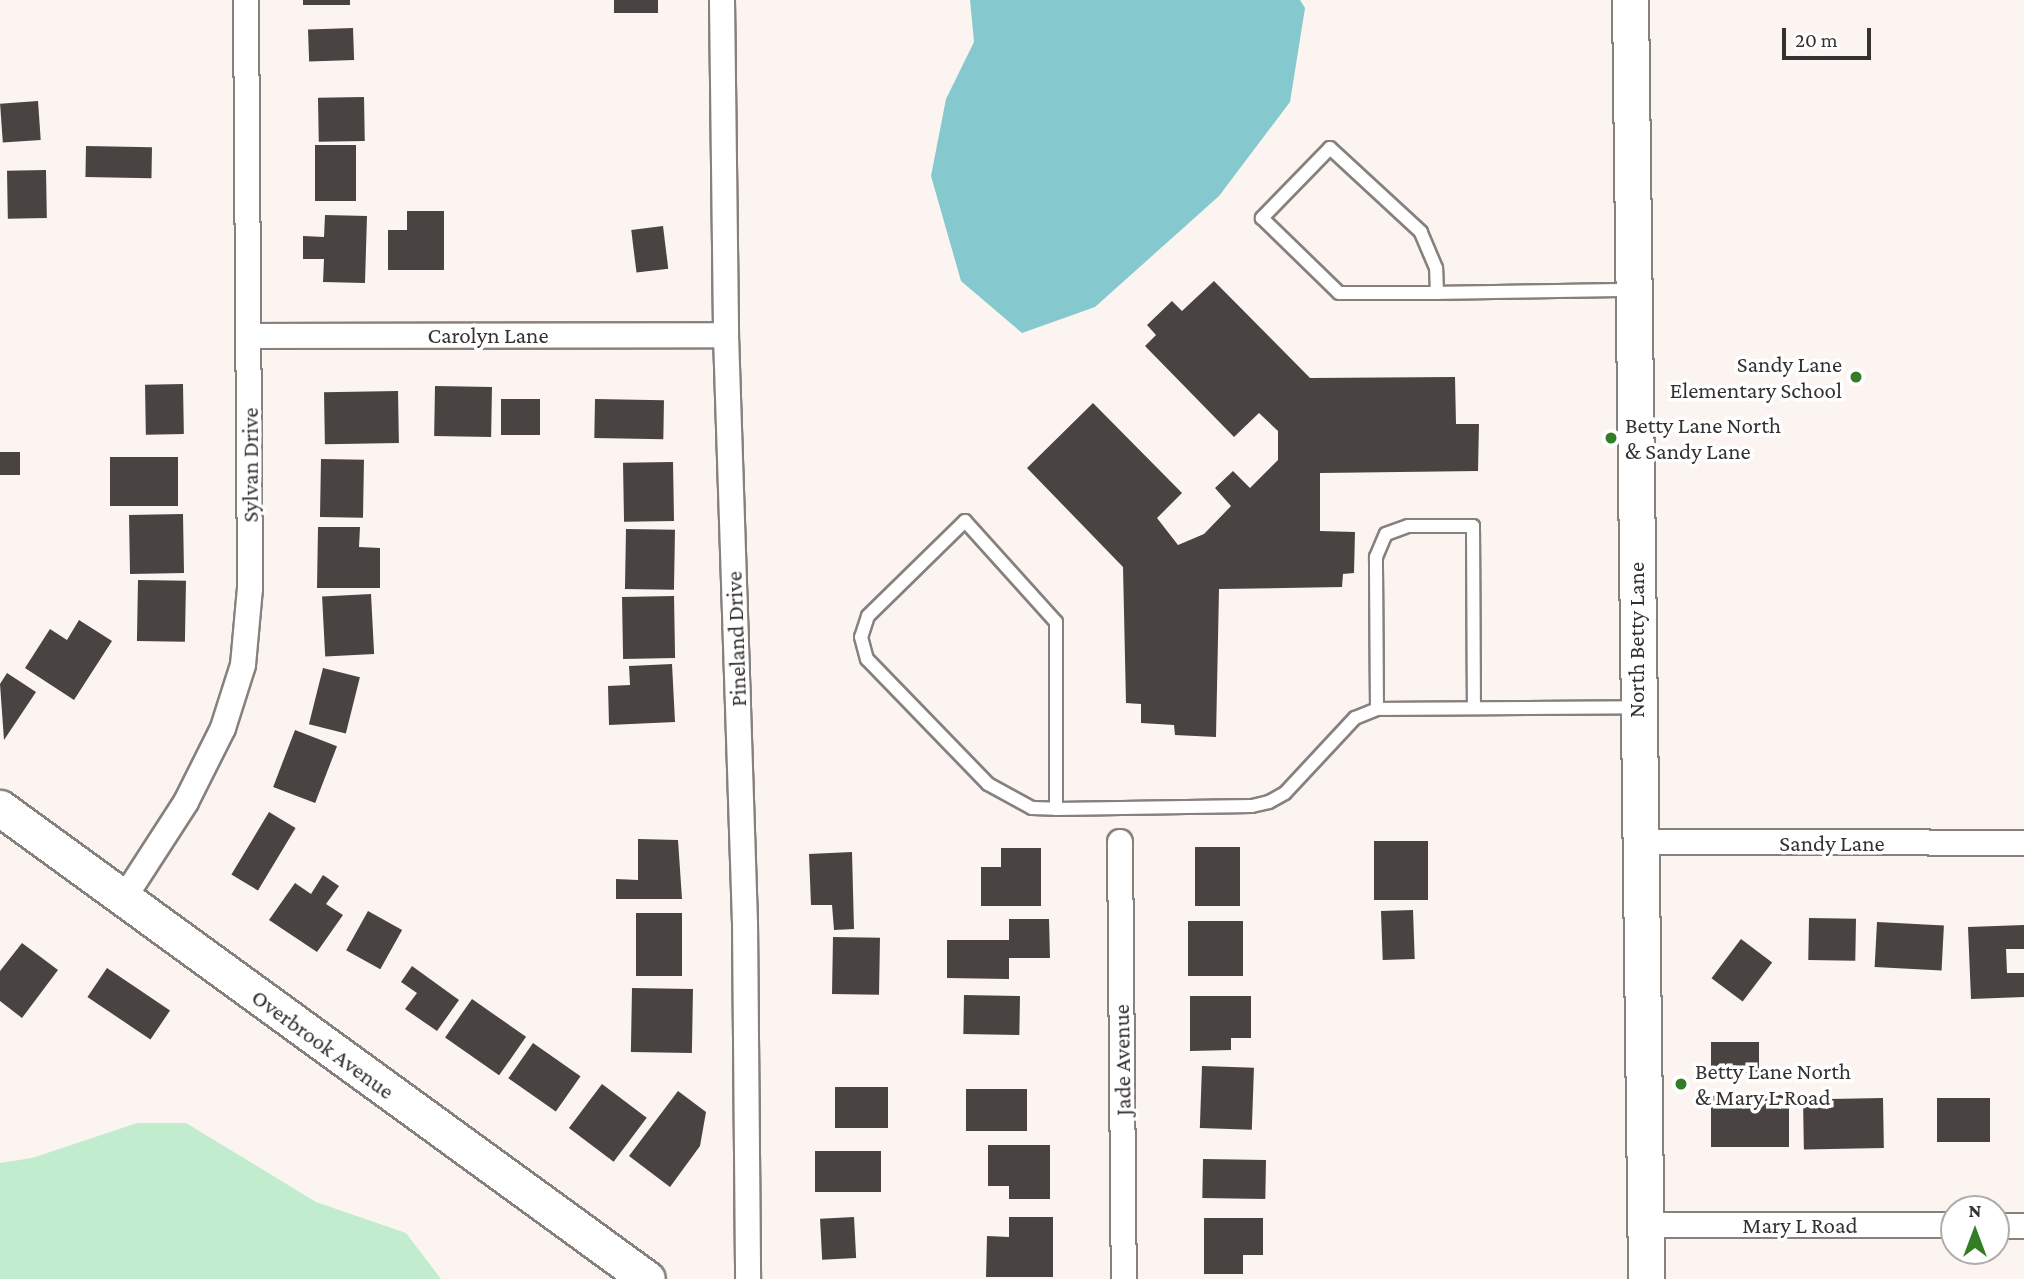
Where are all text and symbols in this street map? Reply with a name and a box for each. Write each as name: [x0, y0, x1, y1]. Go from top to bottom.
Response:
scale bar: [1786, 14, 1875, 58]
text: 20 m: [1795, 28, 1838, 52]
street label: Carolyn Lane: [427, 321, 549, 349]
place label: Sandy Lane Elementary School: [1670, 350, 1842, 404]
marker: Sandy Lane Elementary School: [1848, 369, 1864, 385]
street label: Sylvan Drive: [236, 408, 264, 522]
place label: Betty Lane North & Sandy Lane: [1625, 411, 1781, 465]
marker: Betty Lane North & Sandy Lane: [1603, 430, 1619, 446]
street label: North Betty Lane: [1622, 562, 1650, 718]
street label: Pineland Drive: [720, 571, 752, 707]
street label: Sandy Lane: [1779, 829, 1885, 857]
street label: Overbrook Avenue: [246, 983, 400, 1105]
street label: Jade Avenue: [1107, 1004, 1137, 1116]
place label: Betty Lane North & Mary L Road: [1695, 1057, 1851, 1111]
marker: Betty Lane North & Mary L Road: [1673, 1076, 1689, 1092]
north arrow: [1940, 1195, 2010, 1265]
text: N: [1969, 1200, 1981, 1221]
street label: Mary L Road: [1742, 1211, 1858, 1239]

